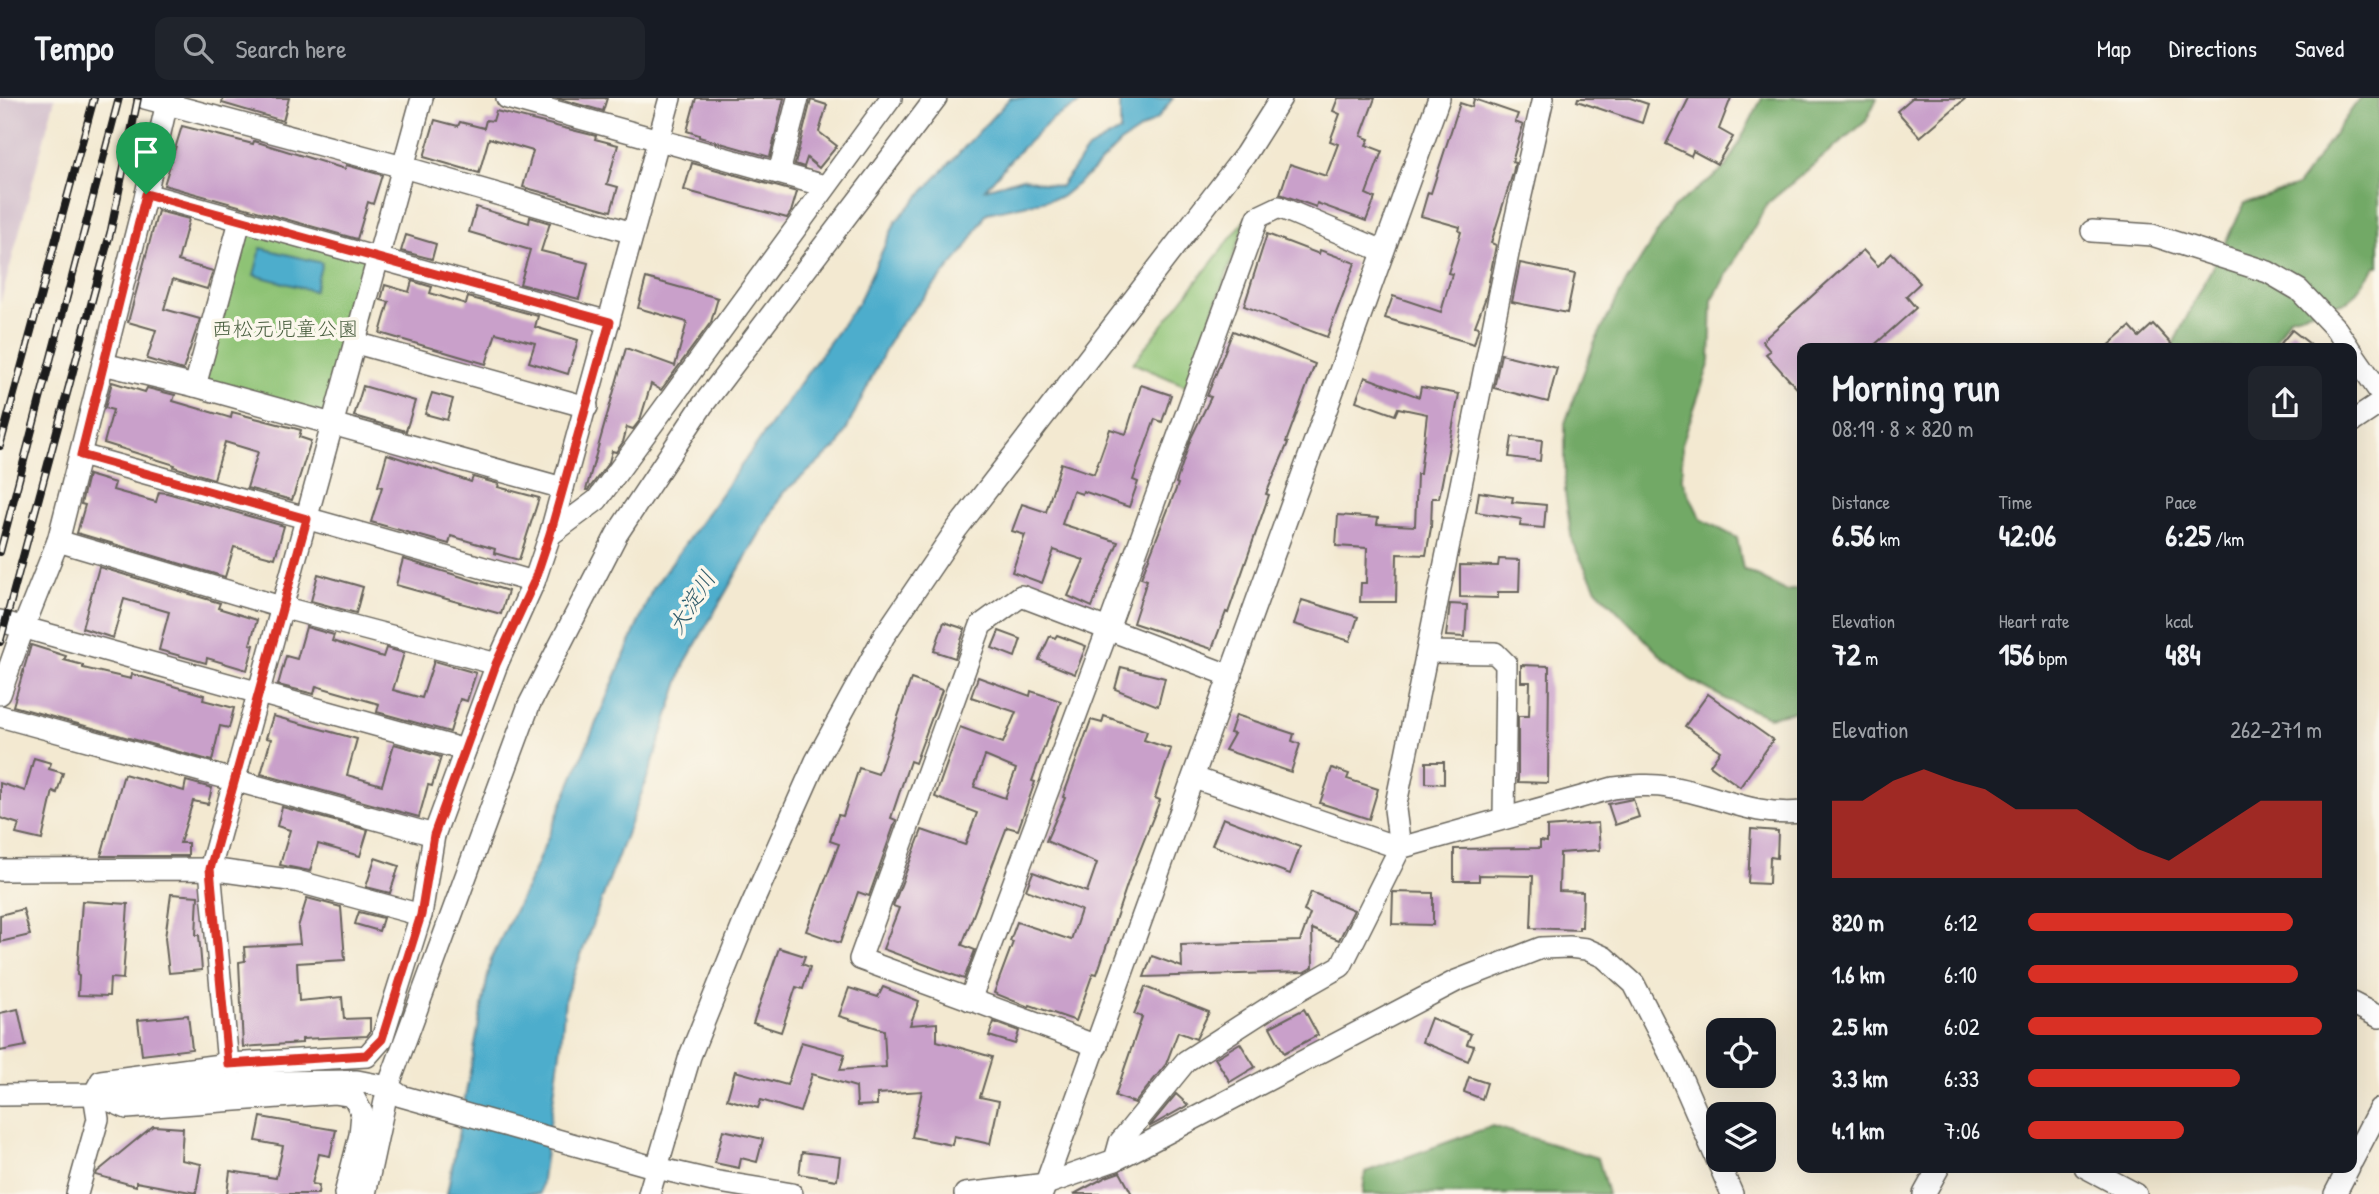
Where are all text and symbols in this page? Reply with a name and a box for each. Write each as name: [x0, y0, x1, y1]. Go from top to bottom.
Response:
search box: [155, 17, 645, 80]
text: Tempo: [35, 26, 113, 70]
icon: search: [179, 29, 217, 67]
text: Search here: [235, 31, 347, 66]
text: Map: [2097, 32, 2131, 64]
text: Directions: [2169, 32, 2257, 64]
text: Saved: [2295, 32, 2344, 64]
pin: [116, 122, 176, 194]
icon: arrive: [127, 133, 165, 171]
park label: 西松元児童公園: [212, 314, 359, 343]
text: Morning run: [1832, 361, 2000, 413]
button: share: [2248, 366, 2322, 440]
text: 08:19 · 8 × 820 m: [1832, 413, 1973, 444]
text: Distance: [1832, 489, 1890, 515]
text: Time: [1999, 489, 2032, 515]
text: Pace: [2165, 489, 2197, 515]
text: 6.56: [1832, 515, 1875, 555]
text: 42:06: [1999, 515, 2056, 555]
text: 6:25: [2165, 515, 2211, 555]
text: km: [1875, 526, 1900, 552]
text: /km: [2211, 526, 2244, 552]
water label: 大淀川: [660, 565, 722, 639]
text: Elevation: [1832, 608, 1895, 634]
text: Heart rate: [1999, 608, 2070, 634]
text: kcal: [2165, 608, 2193, 634]
text: 72: [1832, 634, 1861, 674]
text: 156: [1999, 634, 2034, 674]
text: 484: [2165, 634, 2201, 674]
text: m: [1861, 645, 1878, 671]
text: bpm: [2034, 645, 2067, 671]
text: Elevation: [1832, 714, 1908, 745]
text: 262–271 m: [2230, 714, 2322, 745]
text: 820 m: [1832, 907, 1884, 938]
text: 6:12: [1944, 907, 1978, 938]
text: 1.6 km: [1832, 959, 1885, 990]
text: 6:10: [1944, 959, 1977, 990]
text: 2.5 km: [1832, 1011, 1888, 1042]
text: 6:02: [1944, 1011, 1980, 1042]
map controls: [1706, 1018, 1776, 1172]
button: locate: [1706, 1018, 1776, 1088]
text: 3.3 km: [1832, 1063, 1888, 1094]
text: 6:33: [1944, 1063, 1979, 1094]
button: layers: [1706, 1102, 1776, 1172]
text: 4.1 km: [1832, 1115, 1884, 1146]
text: 7:06: [1944, 1115, 1980, 1146]

